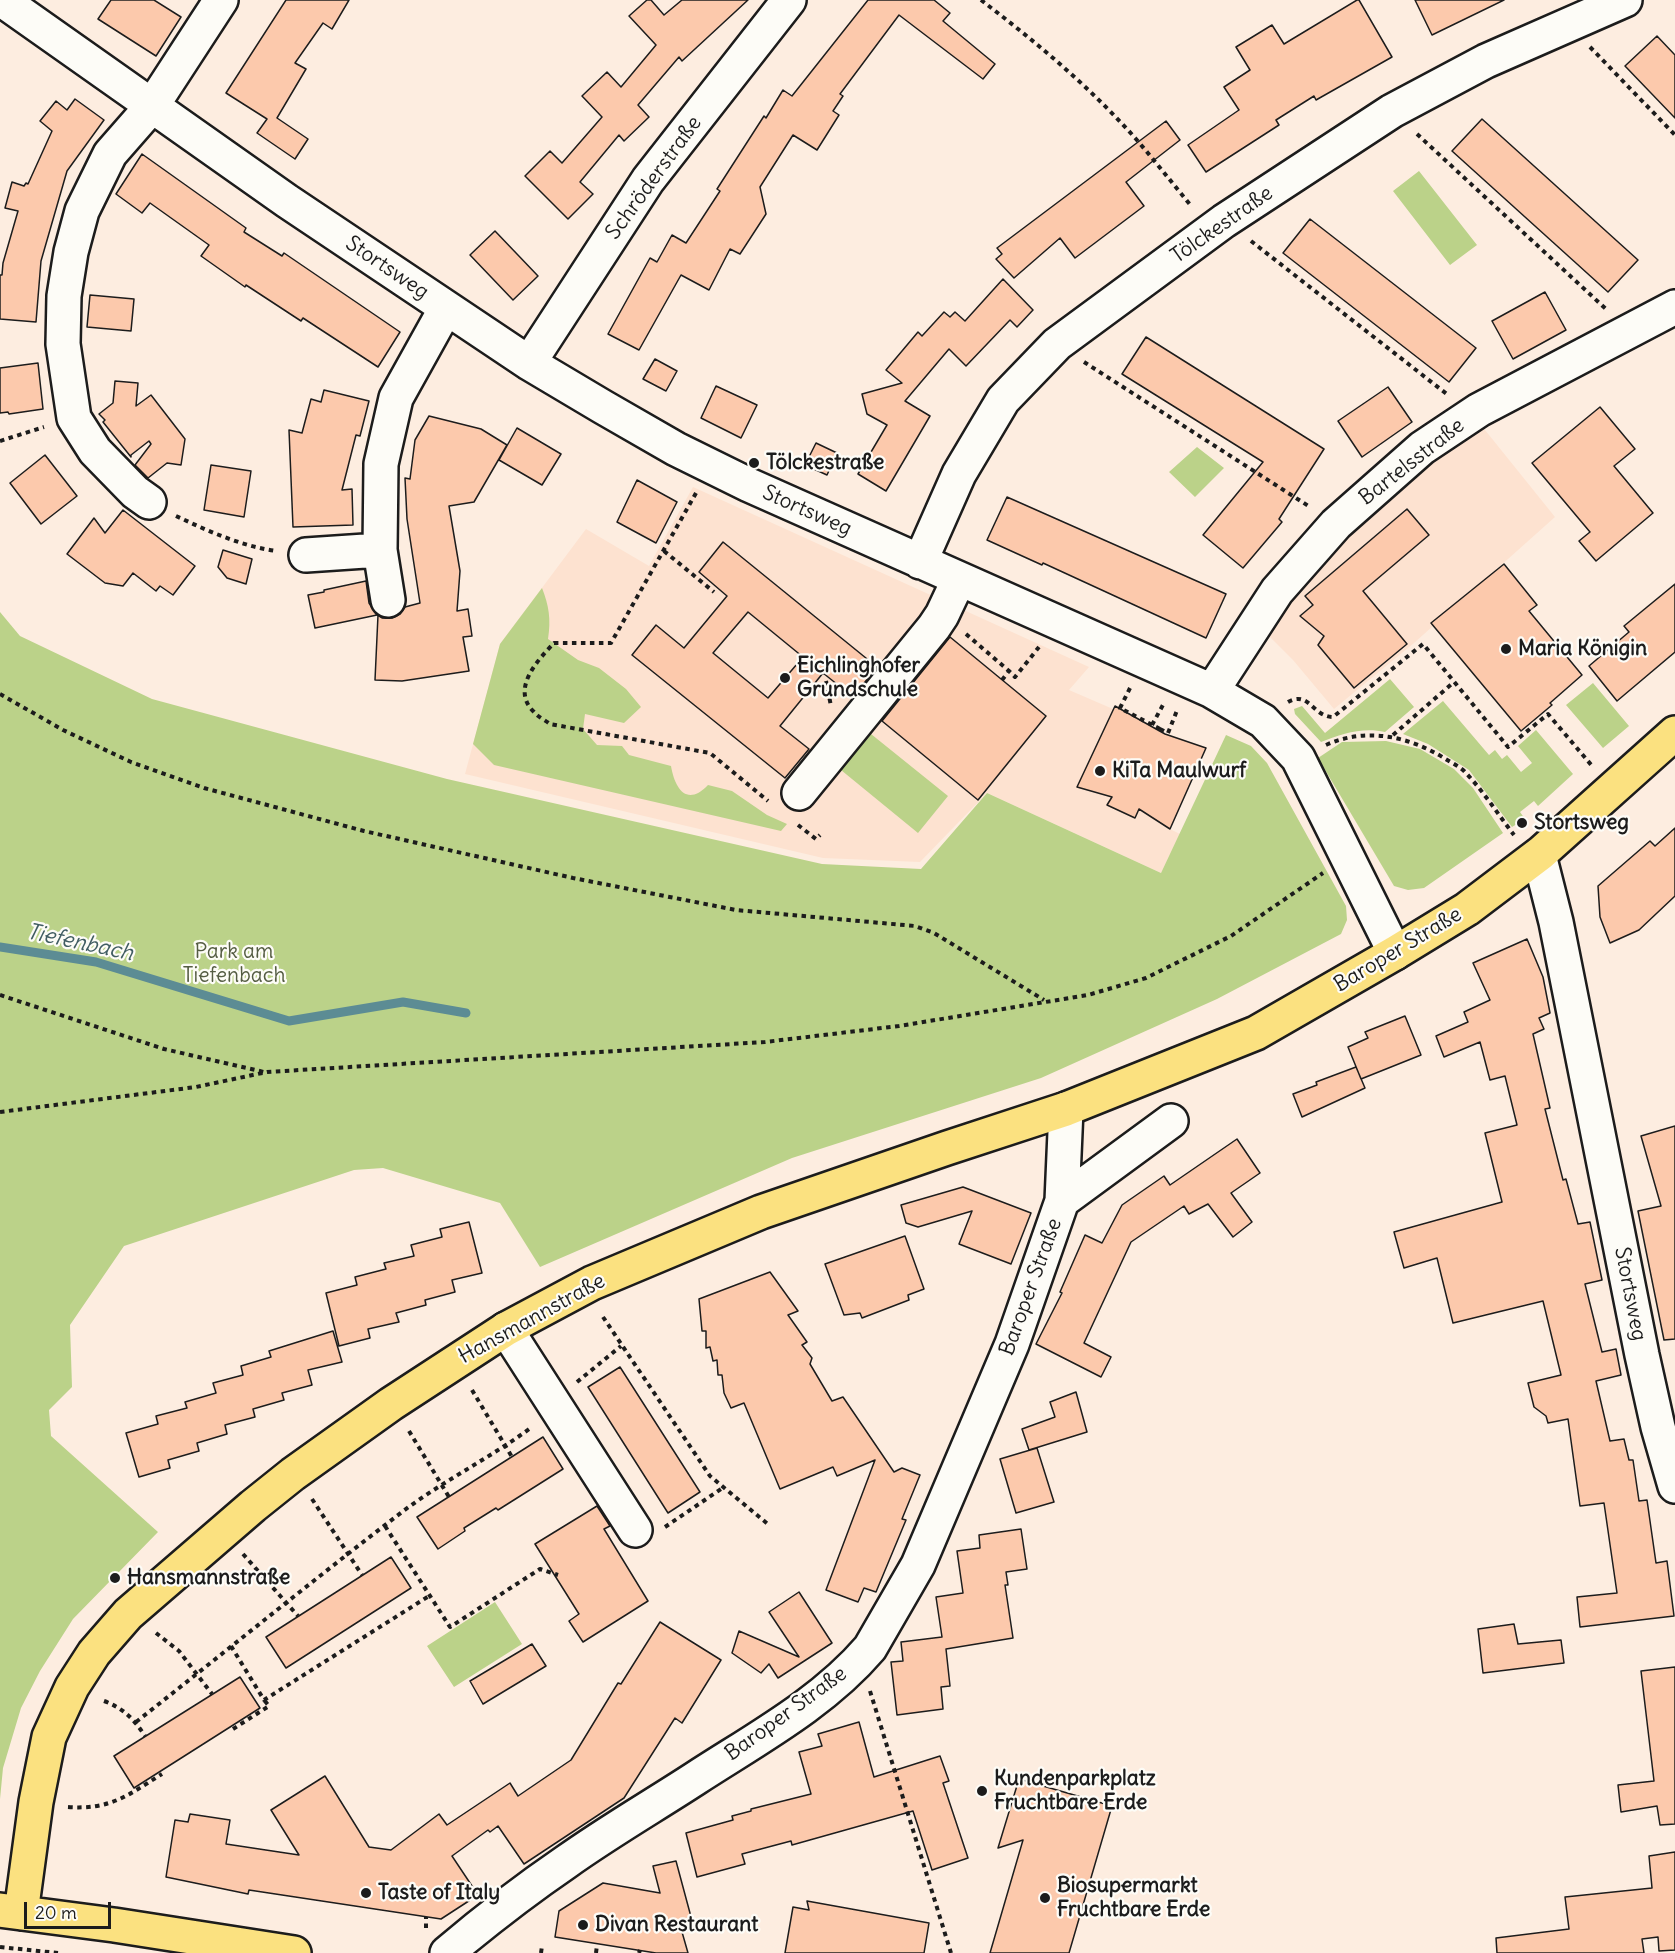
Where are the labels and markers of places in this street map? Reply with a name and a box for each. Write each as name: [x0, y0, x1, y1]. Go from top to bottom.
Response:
place label: Tölckestraße: [766, 450, 884, 476]
marker: Tölckestraße: [747, 456, 761, 470]
place label: Maria Königin: [1518, 636, 1647, 662]
marker: Maria Königin: [1499, 642, 1513, 656]
place label: Eichlinghofer Grundschule: [797, 653, 920, 703]
marker: Eichlinghofer Grundschule: [778, 671, 792, 685]
place label: KiTa Maulwurf: [1112, 758, 1246, 784]
marker: KiTa Maulwurf: [1093, 764, 1107, 778]
place label: Stortsweg: [1534, 810, 1629, 836]
marker: Stortsweg: [1515, 816, 1529, 830]
place label: Hansmannstraße: [127, 1565, 290, 1591]
marker: Hansmannstraße: [108, 1571, 122, 1585]
place label: Kundenparkplatz Fruchtbare Erde: [994, 1766, 1156, 1816]
marker: Kundenparkplatz Fruchtbare Erde: [975, 1784, 989, 1798]
place label: Biosupermarkt Fruchtbare Erde: [1057, 1873, 1210, 1923]
place label: Taste of Italy: [378, 1880, 500, 1906]
marker: Taste of Italy: [359, 1886, 373, 1900]
marker: Biosupermarkt Fruchtbare Erde: [1038, 1891, 1052, 1905]
place label: Divan Restaurant: [595, 1912, 758, 1938]
marker: Divan Restaurant: [576, 1918, 590, 1932]

